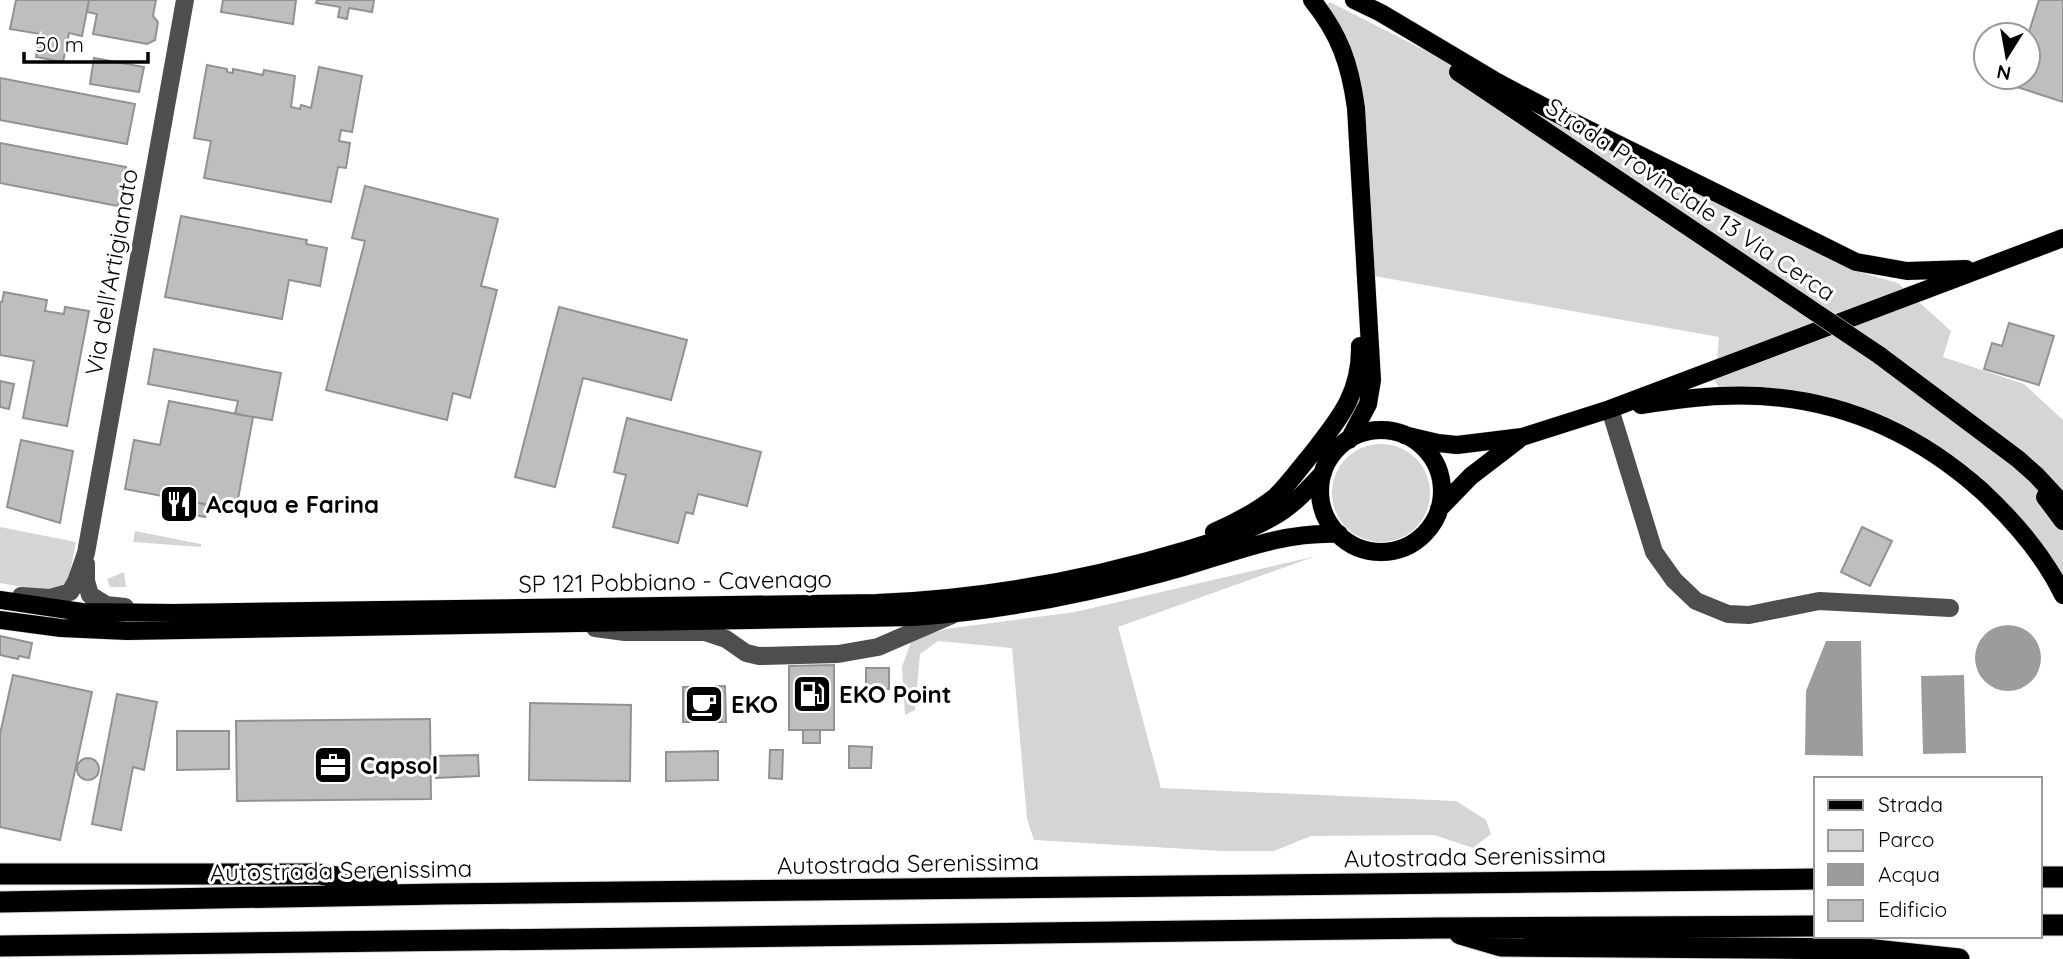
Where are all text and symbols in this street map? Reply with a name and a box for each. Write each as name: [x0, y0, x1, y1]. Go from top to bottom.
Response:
scale bar: [24, 21, 149, 65]
north arrow: [1972, 21, 2042, 91]
text: 50 m: [35, 31, 84, 57]
text: N: [1995, 60, 2013, 86]
street label: Strada Provinciale 13 Via Cerca: [1541, 91, 1841, 307]
street label: Via dell'Artigianato: [78, 166, 144, 378]
restaurant icon: Acqua e Farina: [158, 483, 200, 525]
place label: Acqua e Farina: [206, 489, 379, 519]
street label: SP 121 Pobbiano - Cavenago: [518, 563, 832, 599]
fuel station icon: EKO Point: [791, 673, 833, 715]
place label: EKO Point: [839, 679, 952, 709]
cafe icon: EKO: [683, 683, 725, 725]
place label: EKO: [731, 689, 778, 719]
office icon: Capsol: [312, 744, 354, 786]
place label: Capsol: [360, 750, 438, 780]
legend: [1814, 777, 2042, 938]
text: Strada: [1878, 791, 1943, 817]
text: Parco: [1878, 826, 1934, 852]
street label: Autostrada Serenissima: [1344, 839, 1606, 873]
street label: Autostrada Serenissima: [777, 846, 1039, 880]
street label: Autostrada Serenissima: [210, 853, 472, 887]
text: Acqua: [1878, 861, 1940, 887]
text: Edificio: [1878, 896, 1947, 922]

